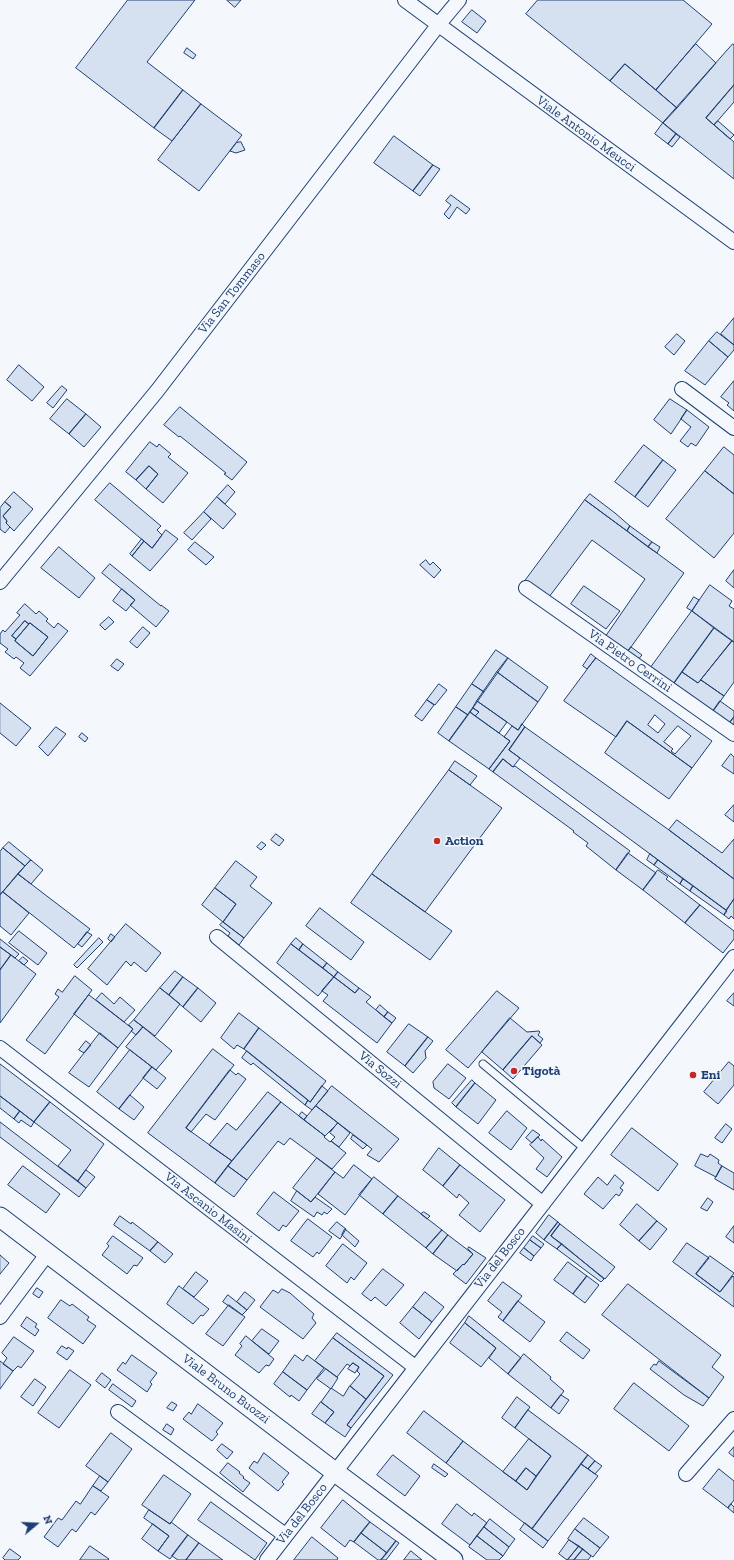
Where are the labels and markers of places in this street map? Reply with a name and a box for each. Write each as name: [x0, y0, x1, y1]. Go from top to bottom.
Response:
place label: Action: [445, 833, 483, 849]
marker: Action: [432, 836, 442, 846]
place label: Tigotà: [522, 1063, 560, 1079]
marker: Tigotà: [509, 1066, 519, 1076]
place label: Eni: [701, 1067, 720, 1083]
marker: Eni: [688, 1070, 698, 1080]

